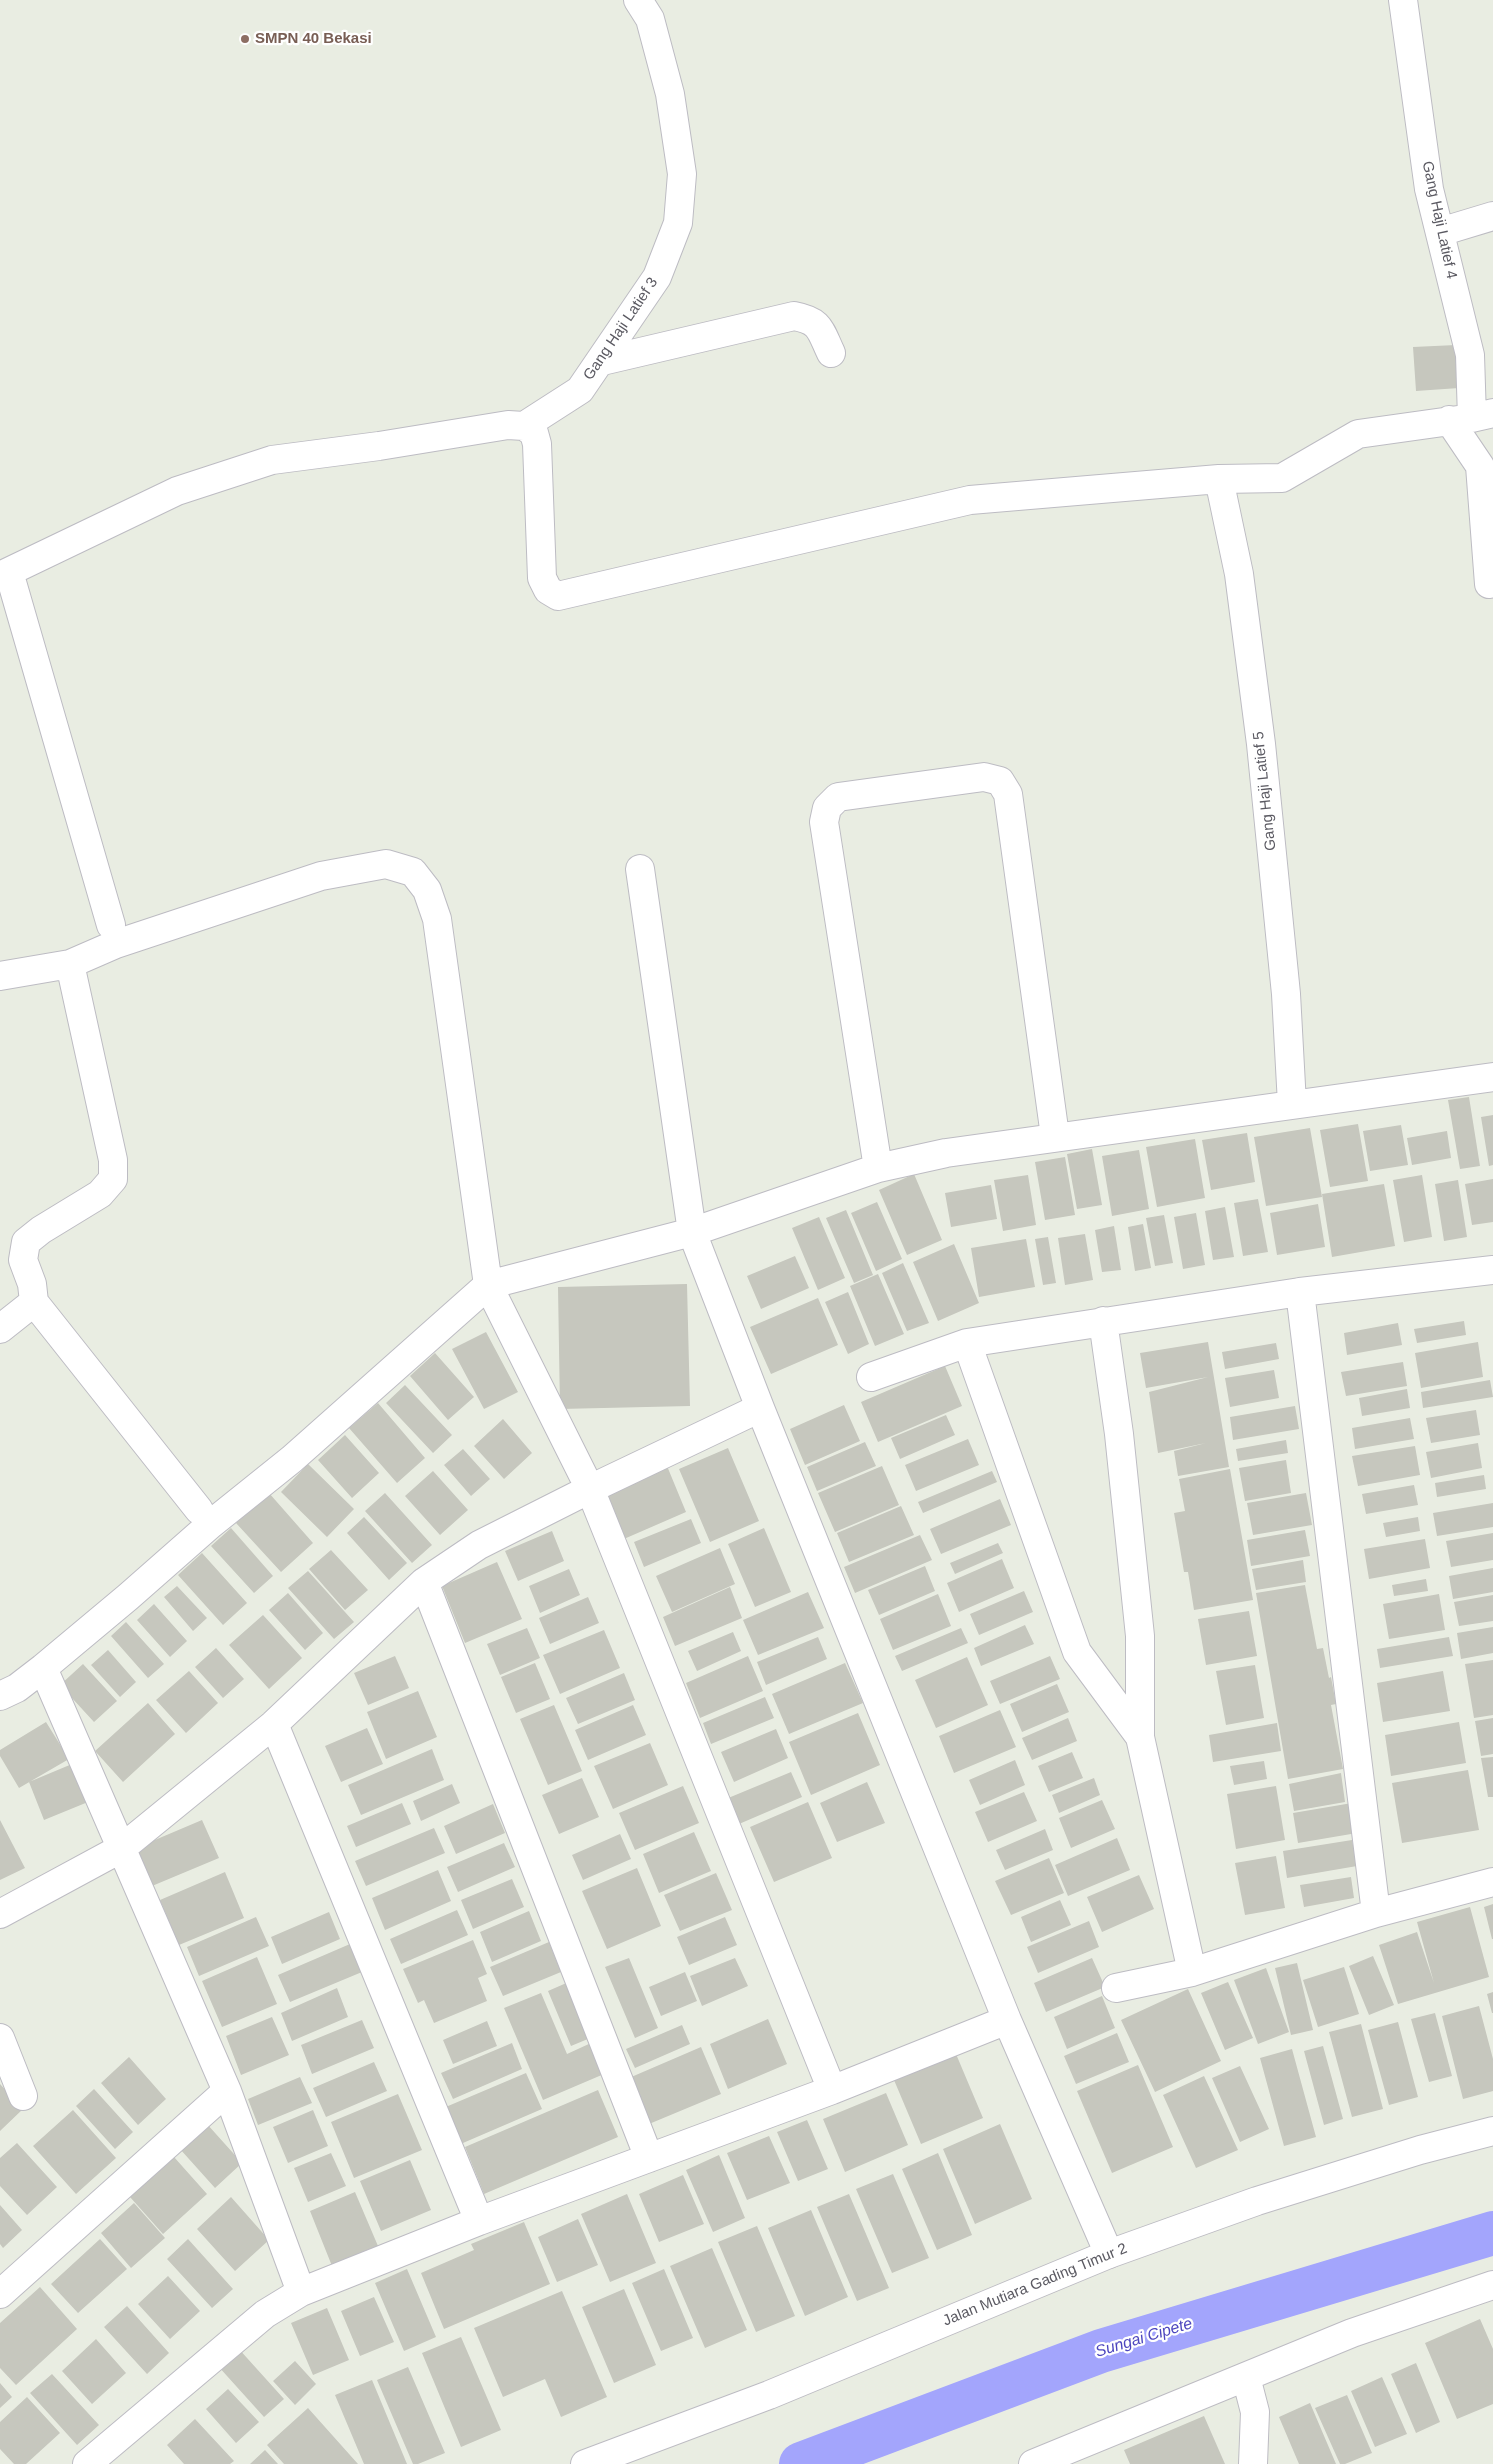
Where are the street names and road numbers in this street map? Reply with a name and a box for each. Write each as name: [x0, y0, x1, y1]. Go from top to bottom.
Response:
street label: Gang Haji Latief 4: [1418, 159, 1460, 281]
street label: Gang Haji Latief 3: [580, 274, 662, 384]
street label: Gang Haji Latief 5: [1250, 730, 1280, 852]
street label: Jalan Mutiara Gading Timur 2: [940, 2240, 1130, 2330]

